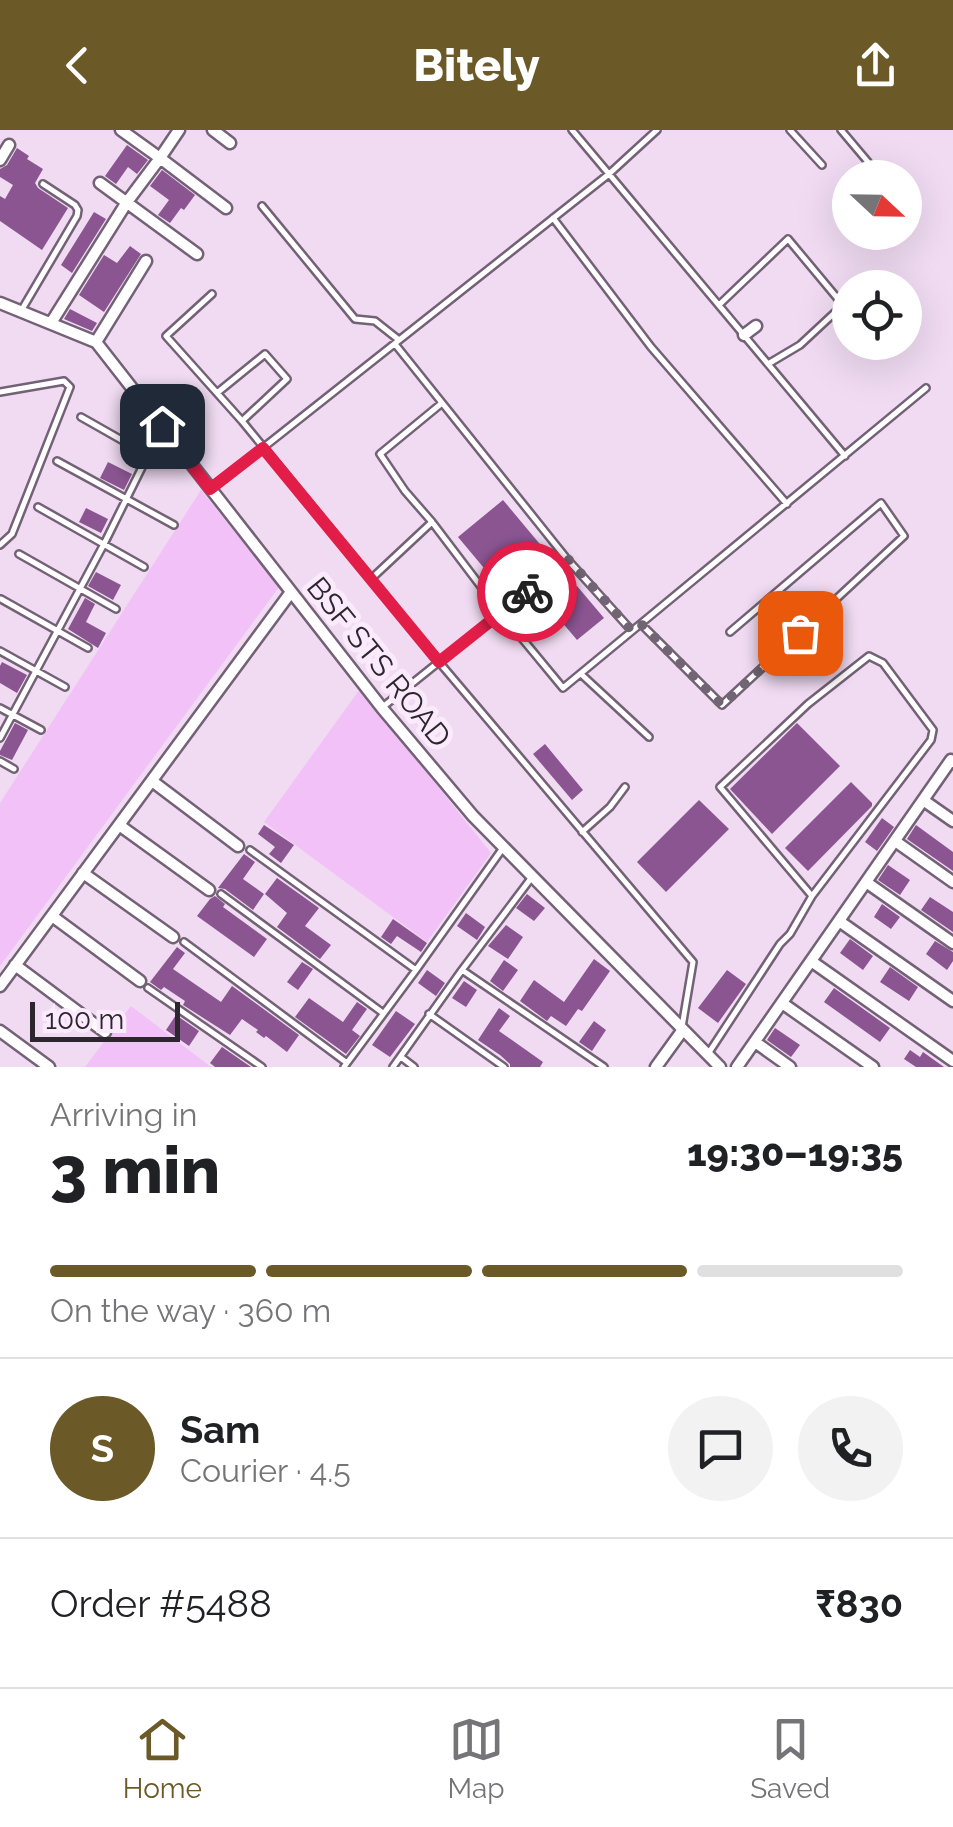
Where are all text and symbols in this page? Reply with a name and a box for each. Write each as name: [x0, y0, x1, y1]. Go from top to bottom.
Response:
icon: back: [50, 38, 105, 93]
icon: share: [848, 38, 903, 93]
text: Bitely: [413, 39, 540, 92]
north arrow: [832, 160, 922, 250]
map controls: [832, 160, 922, 360]
button: locate: [832, 270, 922, 360]
pin: [120, 384, 205, 469]
icon: home: [135, 399, 190, 454]
courier: [477, 542, 577, 642]
icon: bike: [500, 565, 555, 620]
street label: BSF STS ROAD: [300, 570, 458, 754]
pin: [758, 591, 843, 676]
icon: bag: [773, 606, 828, 661]
scale bar: [30, 997, 180, 1041]
text: 100 m: [45, 1003, 124, 1036]
text: Arriving in: [50, 1096, 197, 1133]
text: 19:30–19:35: [687, 1130, 903, 1175]
text: 3 min: [50, 1132, 220, 1208]
text: On the way · 360 m: [50, 1292, 331, 1329]
button: chat: [668, 1396, 773, 1501]
button: phone: [798, 1396, 903, 1501]
text: Sam: [180, 1407, 260, 1452]
text: S: [91, 1426, 114, 1471]
text: Courier · 4.5: [180, 1452, 351, 1489]
text: Order #5488: [50, 1581, 272, 1626]
text: ₹830: [815, 1581, 903, 1626]
tab: Home: [123, 1712, 202, 1805]
tab: Map: [448, 1712, 505, 1805]
tab: Saved: [750, 1712, 830, 1805]

